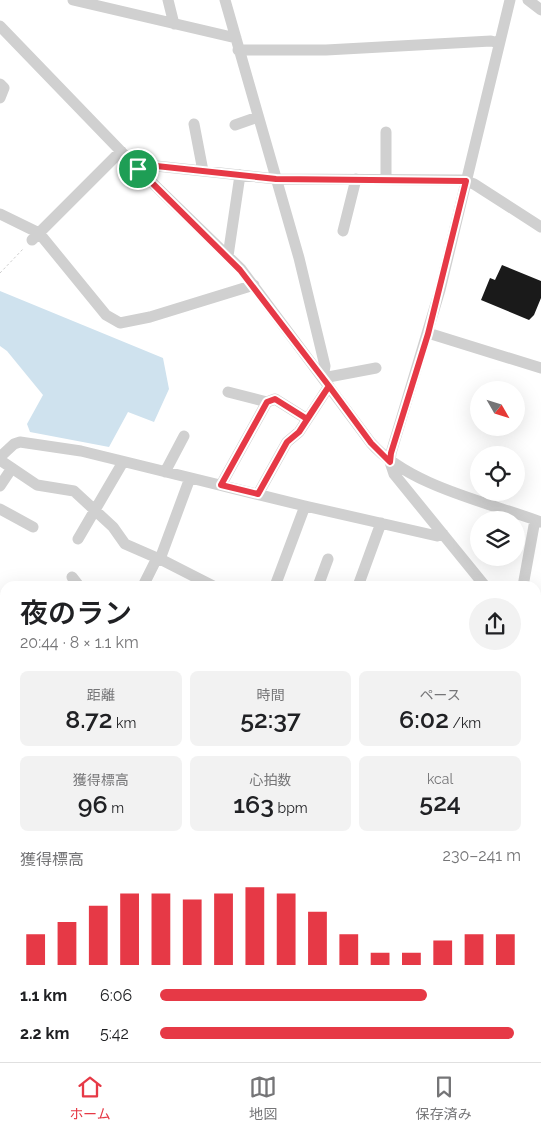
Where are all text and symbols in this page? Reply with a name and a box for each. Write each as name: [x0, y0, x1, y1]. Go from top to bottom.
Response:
pin: [117, 148, 159, 190]
icon: arrive: [124, 155, 152, 183]
north arrow: [470, 381, 525, 436]
map controls: [470, 381, 525, 566]
button: locate: [470, 446, 525, 501]
button: layers: [470, 511, 525, 566]
text: 夜のラン: [20, 597, 132, 630]
button: share: [469, 598, 521, 650]
text: 20:44 · 8 × 1.1 km: [20, 633, 139, 652]
text: 距離: [87, 687, 115, 703]
text: 時間: [256, 687, 284, 703]
text: ペース: [420, 687, 461, 703]
text: 8.72: [65, 704, 113, 734]
text: 52:37: [240, 704, 301, 734]
text: 6:02: [399, 704, 449, 734]
text: km: [113, 715, 136, 731]
text: /km: [449, 715, 481, 731]
text: kcal: [427, 771, 453, 787]
text: 獲得標高: [73, 772, 129, 788]
text: 心拍数: [249, 772, 291, 788]
text: 524: [419, 787, 461, 817]
text: 96: [78, 789, 108, 819]
text: 163: [233, 789, 274, 819]
text: m: [108, 800, 124, 816]
text: bpm: [274, 800, 308, 816]
text: 230–241 m: [443, 846, 521, 865]
text: 獲得標高: [20, 850, 84, 869]
text: 1.1 km: [20, 986, 67, 1005]
text: 6:06: [100, 986, 132, 1005]
text: 2.2 km: [20, 1024, 69, 1043]
text: 5:42: [100, 1024, 129, 1043]
tab: ホーム: [69, 1073, 111, 1123]
tab: 地図: [249, 1073, 277, 1123]
tab: 保存済み: [416, 1073, 472, 1123]

